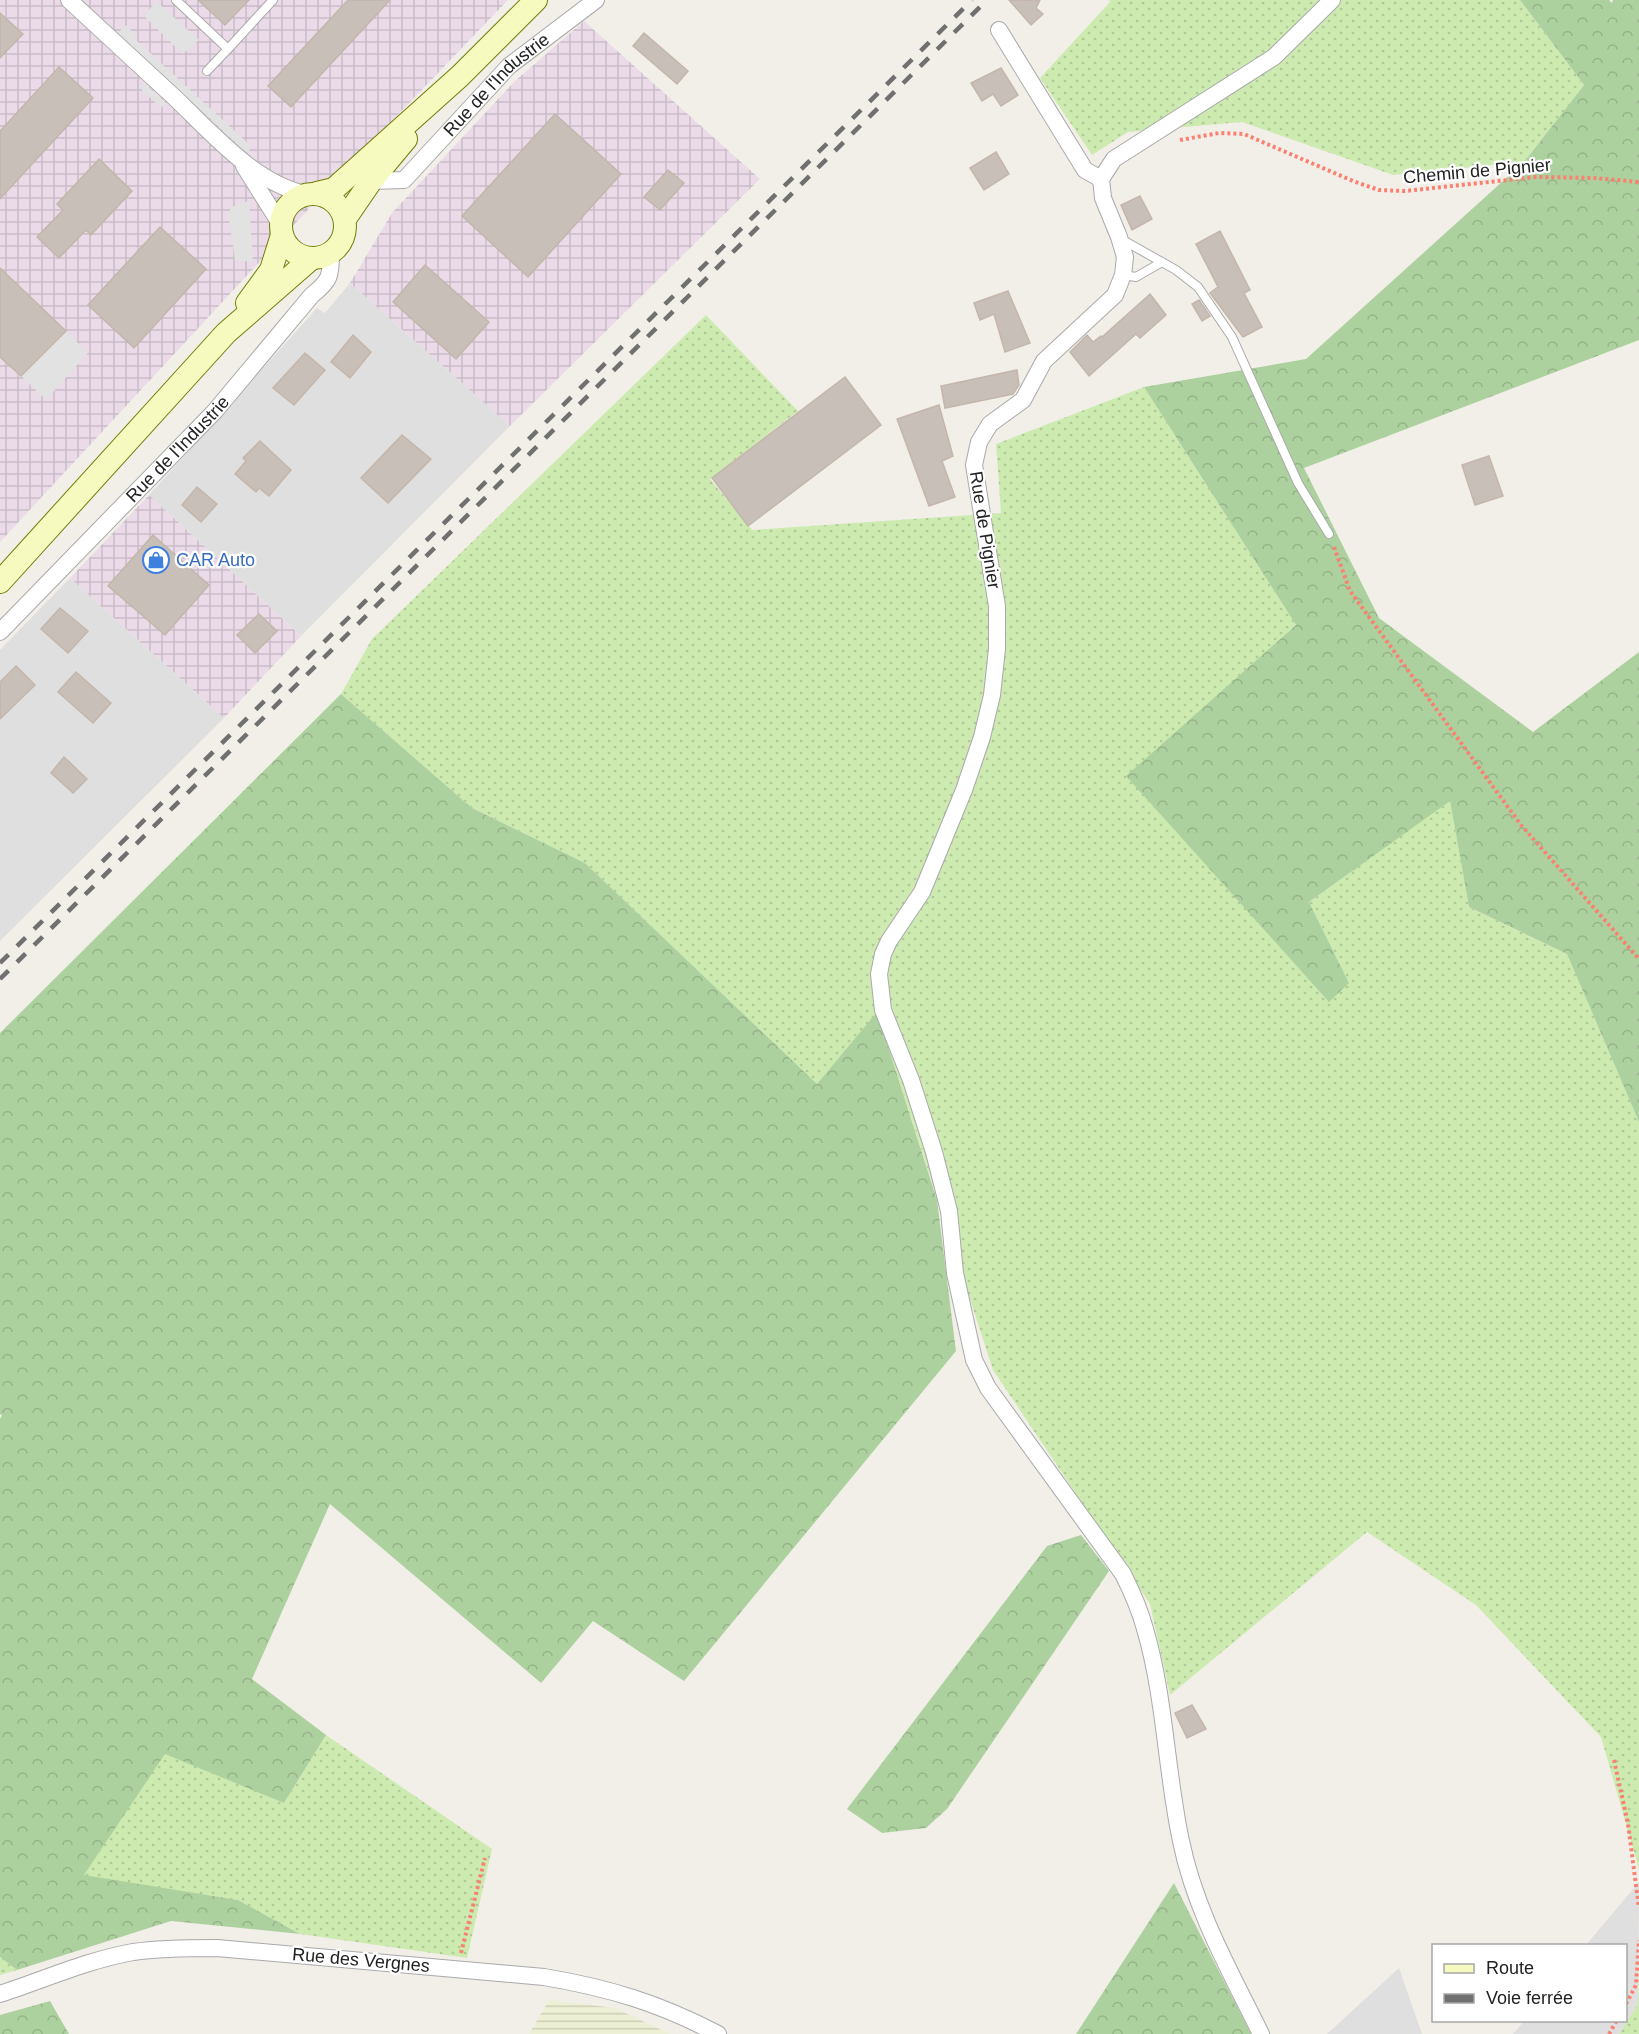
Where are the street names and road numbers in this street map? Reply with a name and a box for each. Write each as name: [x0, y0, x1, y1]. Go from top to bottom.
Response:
street label: Rue de l'Industrie: [439, 29, 553, 140]
street label: Chemin de Pignier: [1402, 155, 1552, 187]
street label: Rue de l'Industrie: [122, 392, 233, 506]
street label: Rue de Pignier: [966, 470, 1004, 590]
street label: Rue des Vergnes: [291, 1944, 431, 1976]

